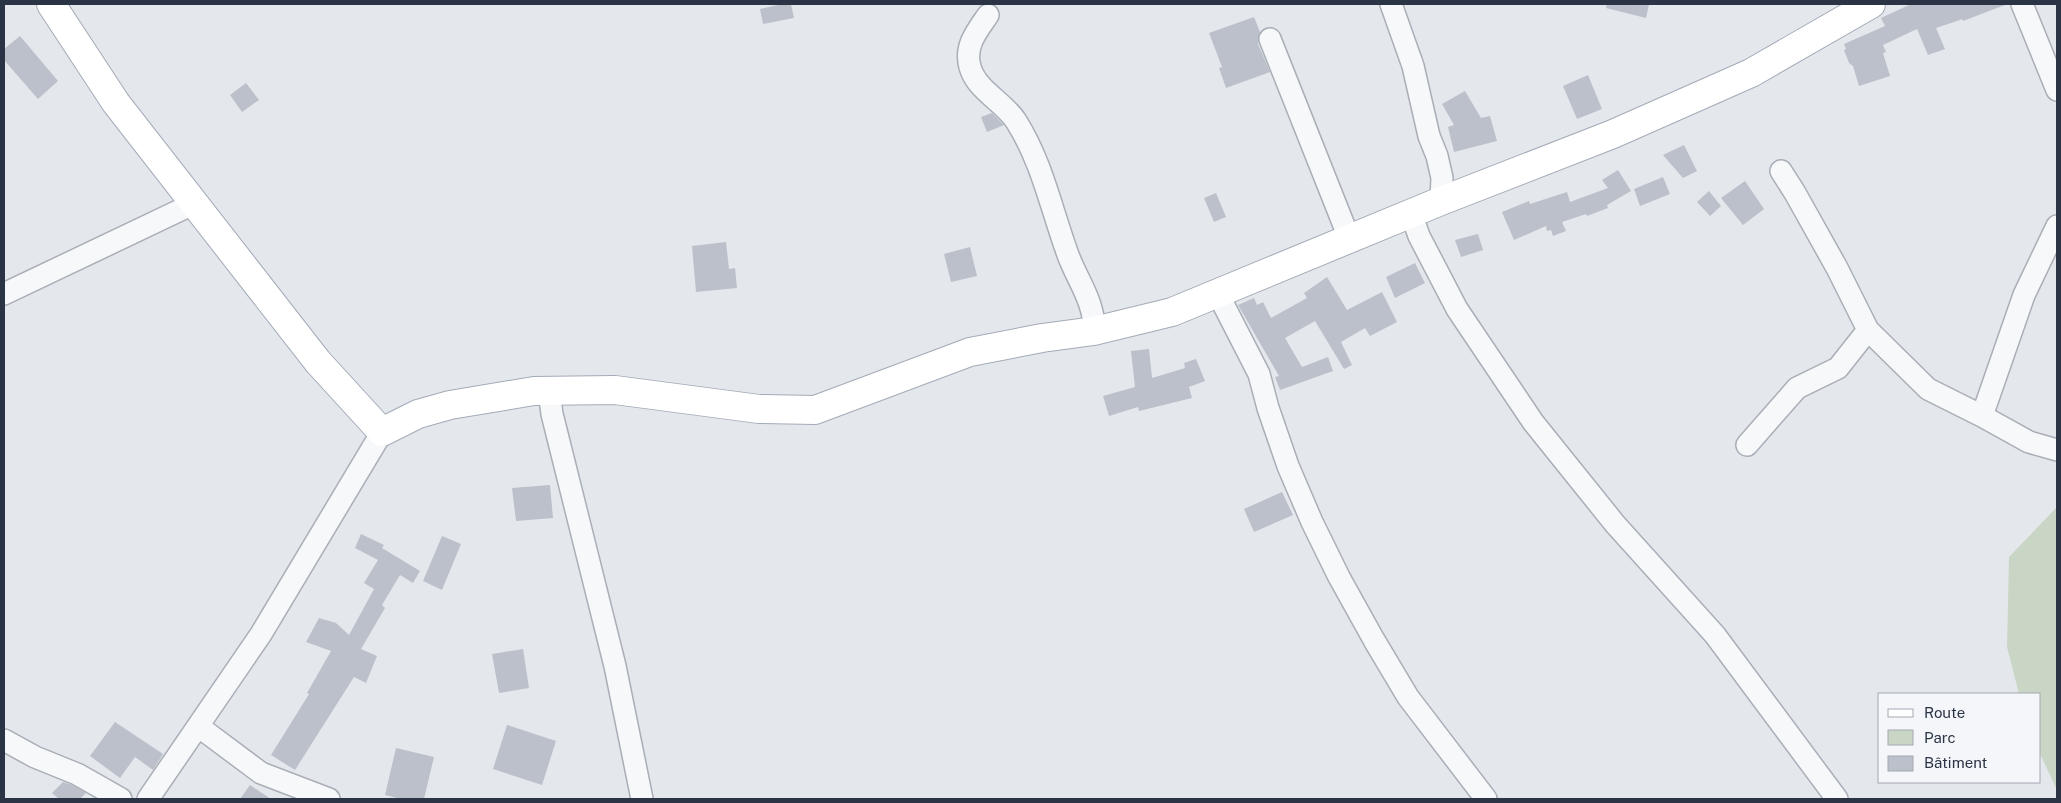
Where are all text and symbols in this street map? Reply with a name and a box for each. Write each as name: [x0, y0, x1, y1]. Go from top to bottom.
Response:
legend: [1878, 693, 2041, 783]
text: Route: [1924, 704, 1965, 721]
text: Parc: [1924, 729, 1956, 746]
text: Bâtiment: [1924, 754, 1987, 771]

